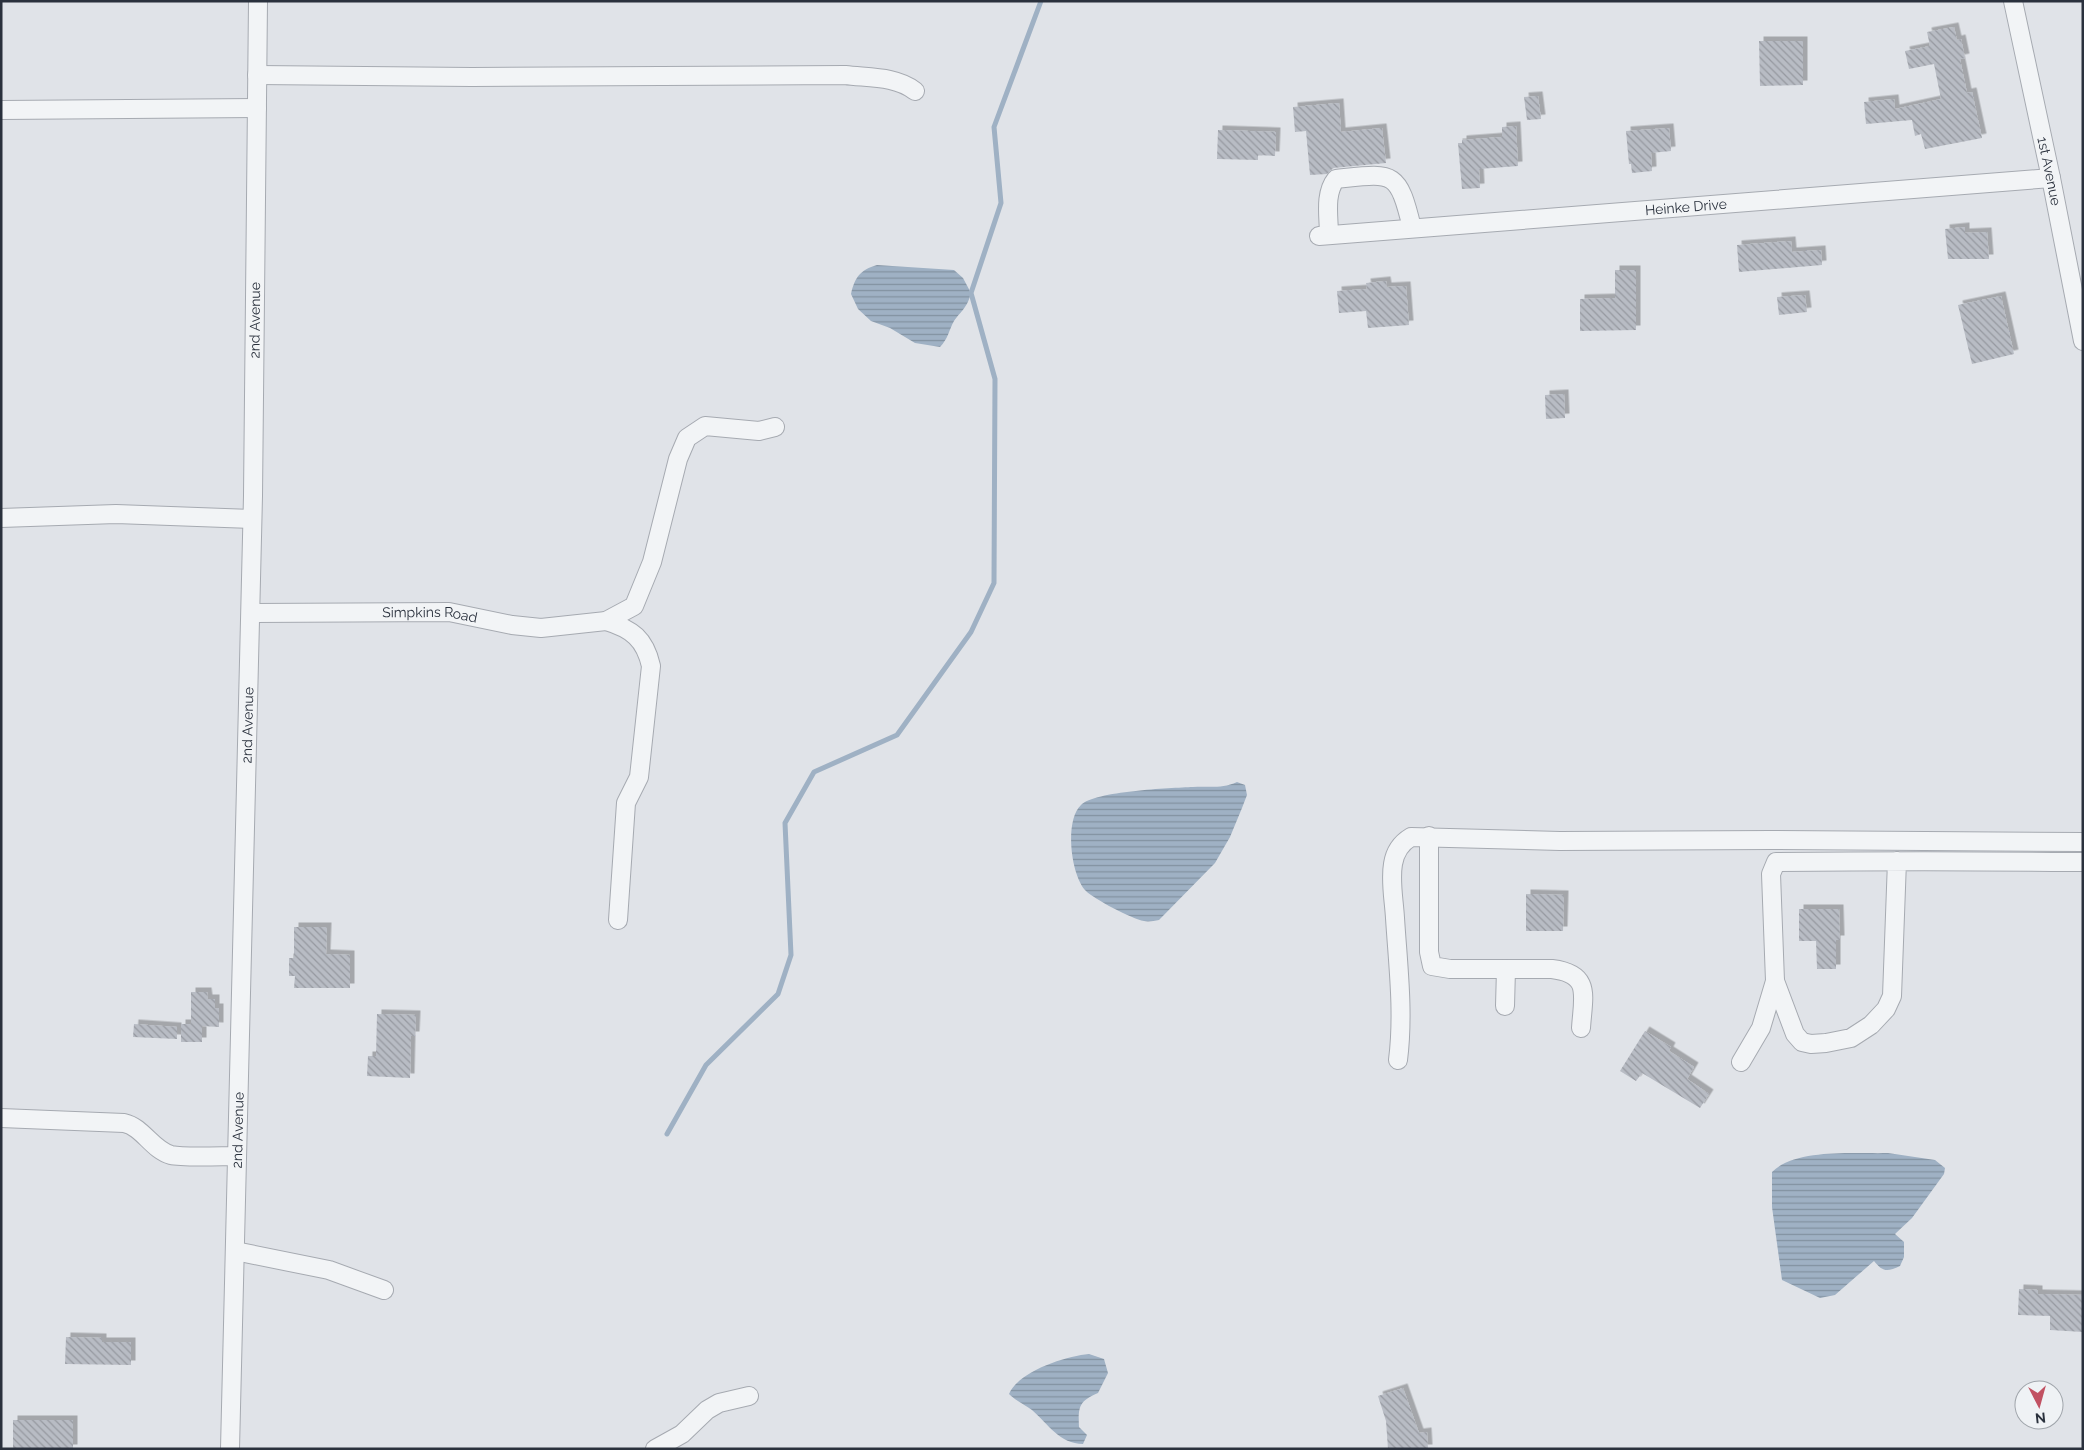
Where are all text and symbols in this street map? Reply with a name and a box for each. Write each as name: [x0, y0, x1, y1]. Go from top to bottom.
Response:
street label: 1st Avenue: [2034, 135, 2064, 207]
street label: Heinke Drive: [1644, 196, 1727, 218]
street label: 2nd Avenue: [246, 282, 263, 359]
street label: Simpkins Road: [382, 604, 479, 626]
street label: 2nd Avenue: [239, 687, 256, 764]
street label: 2nd Avenue: [229, 1092, 247, 1169]
north arrow: [2014, 1380, 2064, 1430]
text: N: [2034, 1409, 2047, 1426]

